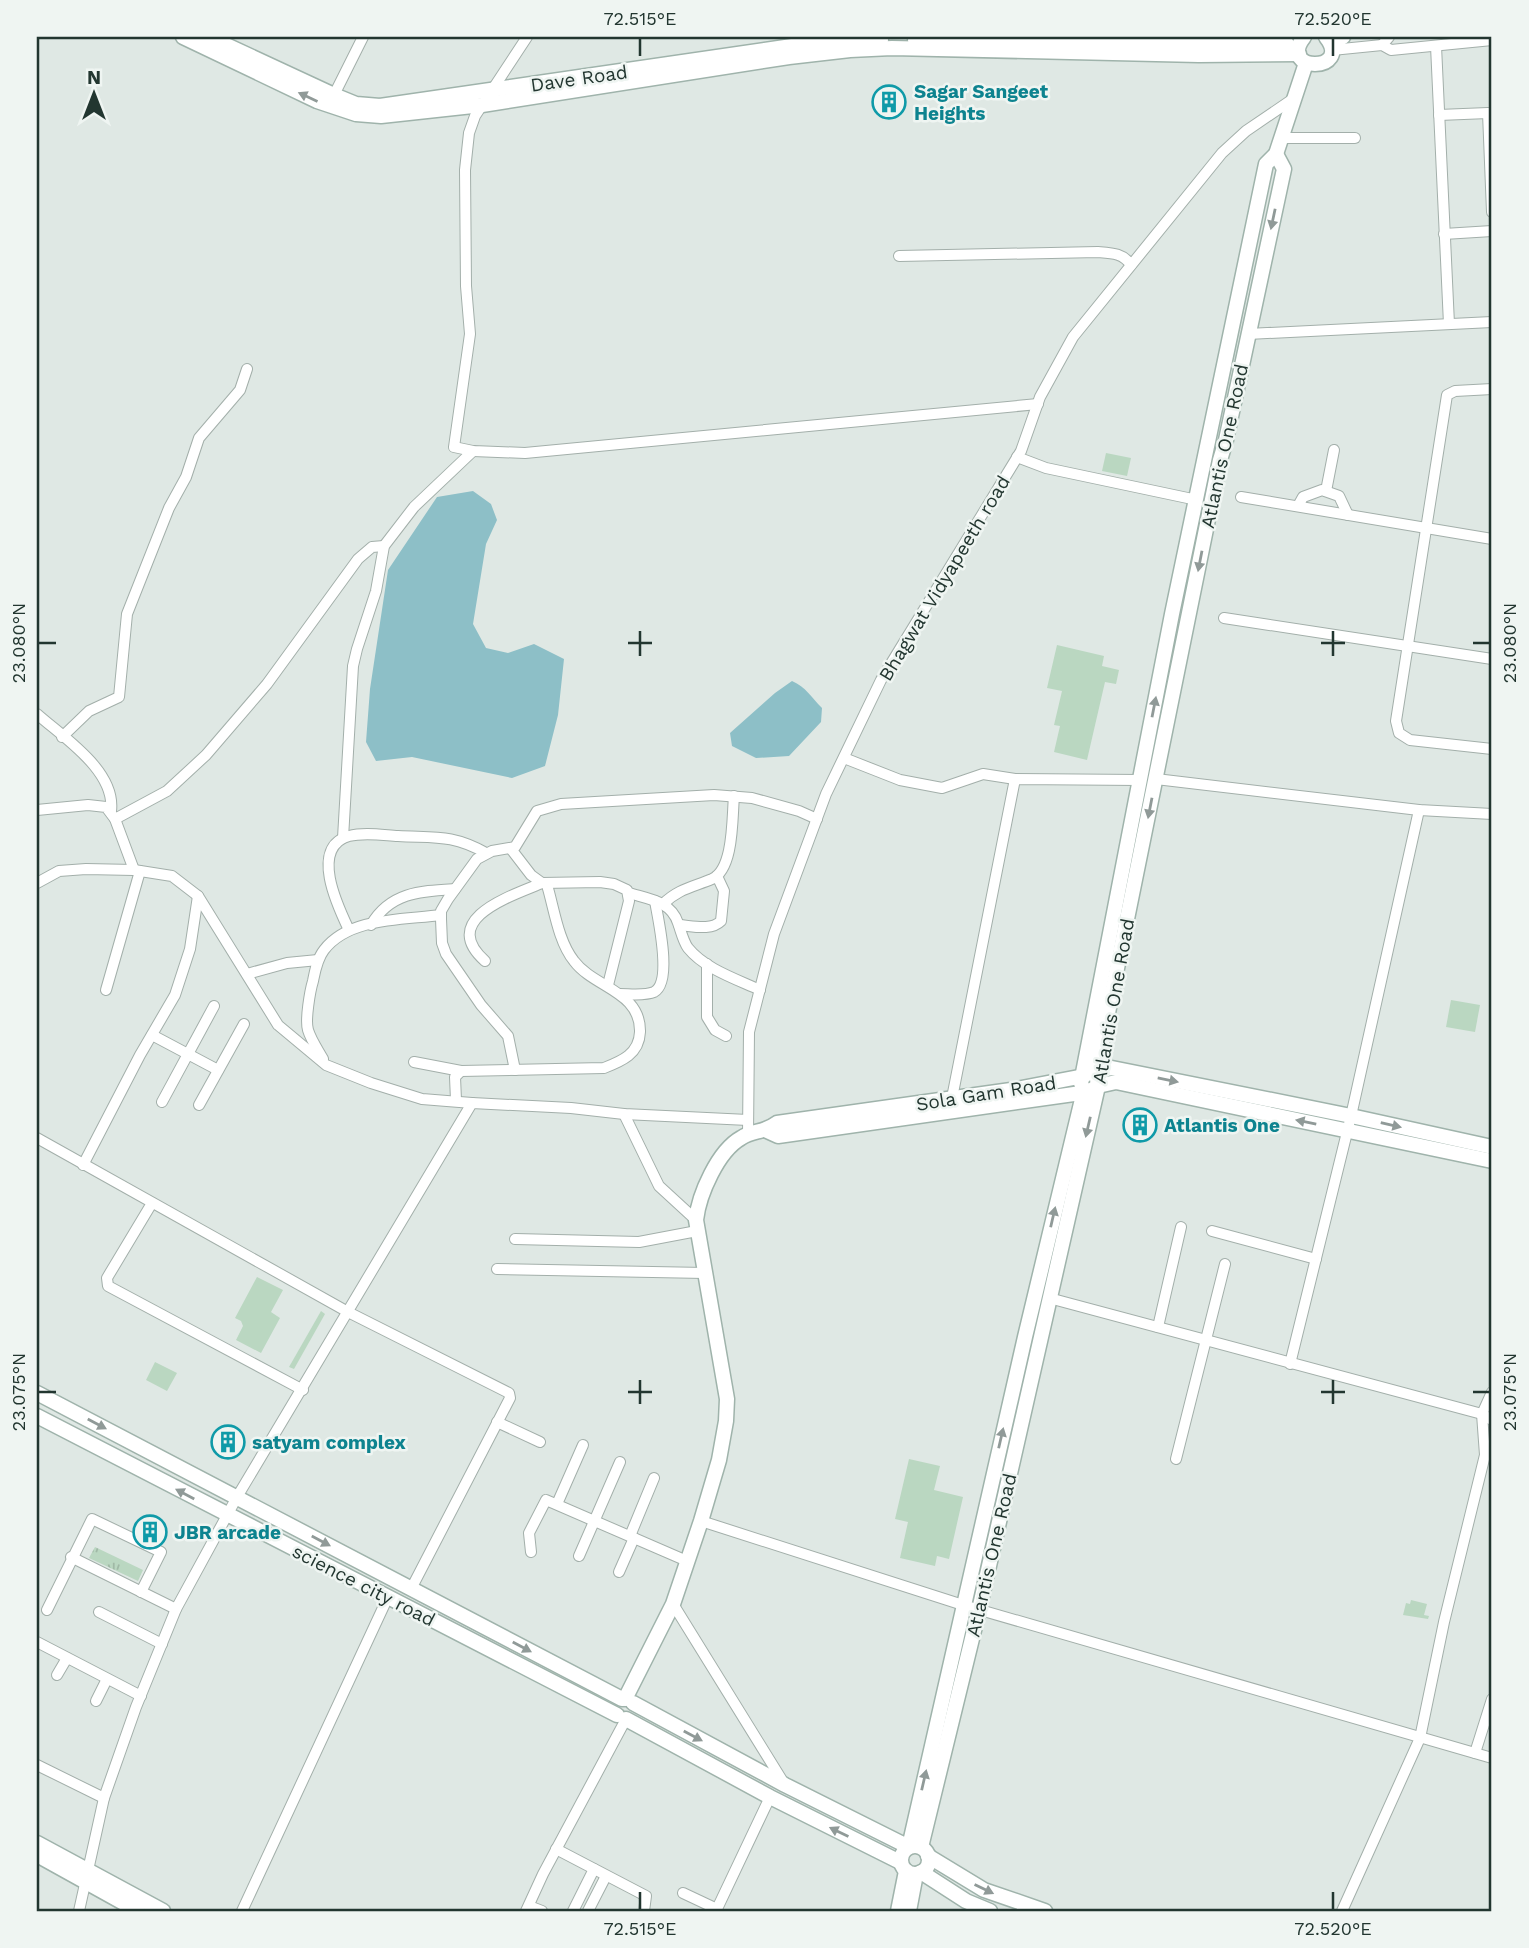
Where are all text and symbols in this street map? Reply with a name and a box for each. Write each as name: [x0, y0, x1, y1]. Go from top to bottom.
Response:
text: 72.515°E: [603, 8, 677, 29]
text: 72.520°E: [1294, 8, 1372, 29]
north arrow: [60, 60, 130, 130]
street label: Dave Road: [529, 60, 629, 97]
text: N: [87, 66, 101, 89]
place label: Sagar Sangeet Heights: [914, 80, 1049, 125]
building icon: Sagar Sangeet Heights: [870, 83, 908, 121]
one-way arrow: [298, 91, 318, 103]
one-way arrow: [1267, 208, 1278, 230]
street label: Atlantis One Road: [1196, 362, 1253, 530]
street label: Bhagwat Vidyapeeth road: [874, 471, 1015, 685]
one-way arrow: [1194, 550, 1205, 572]
text: 23.080°N: [8, 603, 29, 683]
text: 23.080°N: [1499, 603, 1520, 683]
one-way arrow: [1149, 696, 1160, 718]
one-way arrow: [1145, 797, 1156, 819]
street label: Atlantis One Road: [1088, 917, 1139, 1085]
street label: Sola Gam Road: [914, 1071, 1058, 1116]
one-way arrow: [1157, 1075, 1179, 1086]
building icon: Atlantis One: [1121, 1106, 1159, 1144]
place label: Atlantis One: [1164, 1114, 1280, 1137]
one-way arrow: [1082, 1116, 1093, 1138]
one-way arrow: [1295, 1116, 1317, 1127]
one-way arrow: [1380, 1120, 1402, 1131]
one-way arrow: [1048, 1206, 1059, 1228]
text: 23.075°N: [8, 1353, 29, 1431]
text: 23.075°N: [1499, 1353, 1520, 1431]
one-way arrow: [87, 1419, 107, 1430]
building icon: satyam complex: [209, 1423, 247, 1461]
one-way arrow: [996, 1427, 1007, 1449]
place label: satyam complex: [252, 1431, 407, 1454]
street label: Atlantis One Road: [961, 1471, 1022, 1639]
one-way arrow: [175, 1488, 195, 1500]
building icon: JBR arcade: [131, 1513, 169, 1551]
place label: JBR arcade: [174, 1521, 281, 1544]
one-way arrow: [311, 1535, 330, 1547]
street label: science city road: [288, 1539, 439, 1631]
one-way arrow: [512, 1641, 532, 1653]
one-way arrow: [683, 1730, 703, 1741]
one-way arrow: [919, 1769, 930, 1791]
one-way arrow: [829, 1826, 849, 1837]
one-way arrow: [974, 1883, 994, 1894]
text: 72.515°E: [603, 1918, 677, 1939]
text: 72.520°E: [1294, 1918, 1372, 1939]

